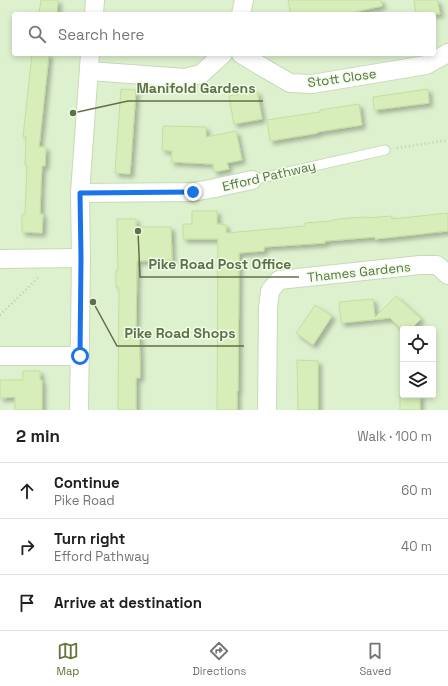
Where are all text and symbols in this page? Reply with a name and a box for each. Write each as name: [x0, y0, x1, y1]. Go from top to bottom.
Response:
search box: [12, 12, 436, 56]
icon: search: [26, 23, 48, 45]
text: Search here: [58, 25, 144, 44]
street label: Stott Close: [306, 65, 378, 91]
callout: Manifold Gardens: [128, 75, 263, 101]
text: Manifold Gardens: [136, 79, 256, 97]
street label: Efford Pathway: [221, 157, 317, 195]
route end: [184, 183, 202, 201]
callout: Pike Road Post Office: [140, 251, 299, 277]
text: Pike Road Post Office: [149, 255, 291, 273]
street label: Thames Gardens: [307, 258, 412, 286]
callout: Pike Road Shops: [117, 320, 244, 346]
text: Pike Road Shops: [124, 324, 236, 342]
map controls: [400, 326, 436, 398]
button: locate: [400, 326, 436, 362]
route start: [71, 347, 89, 365]
button: layers: [400, 362, 436, 398]
text: 2 min: [16, 425, 60, 447]
text: Walk · 100 m: [357, 428, 432, 445]
text: Continue: [54, 473, 120, 492]
icon: ahead: [16, 480, 38, 502]
text: 60 m: [401, 482, 432, 499]
text: Pike Road: [54, 492, 115, 509]
text: Turn right: [54, 529, 125, 548]
icon: right: [16, 536, 38, 558]
text: 40 m: [401, 538, 432, 555]
text: Efford Pathway: [54, 548, 150, 565]
icon: arrive: [16, 592, 38, 614]
text: Arrive at destination: [54, 593, 202, 612]
tab: Map: [57, 640, 79, 678]
tab: Directions: [192, 640, 246, 678]
tab: Saved: [359, 640, 391, 678]

